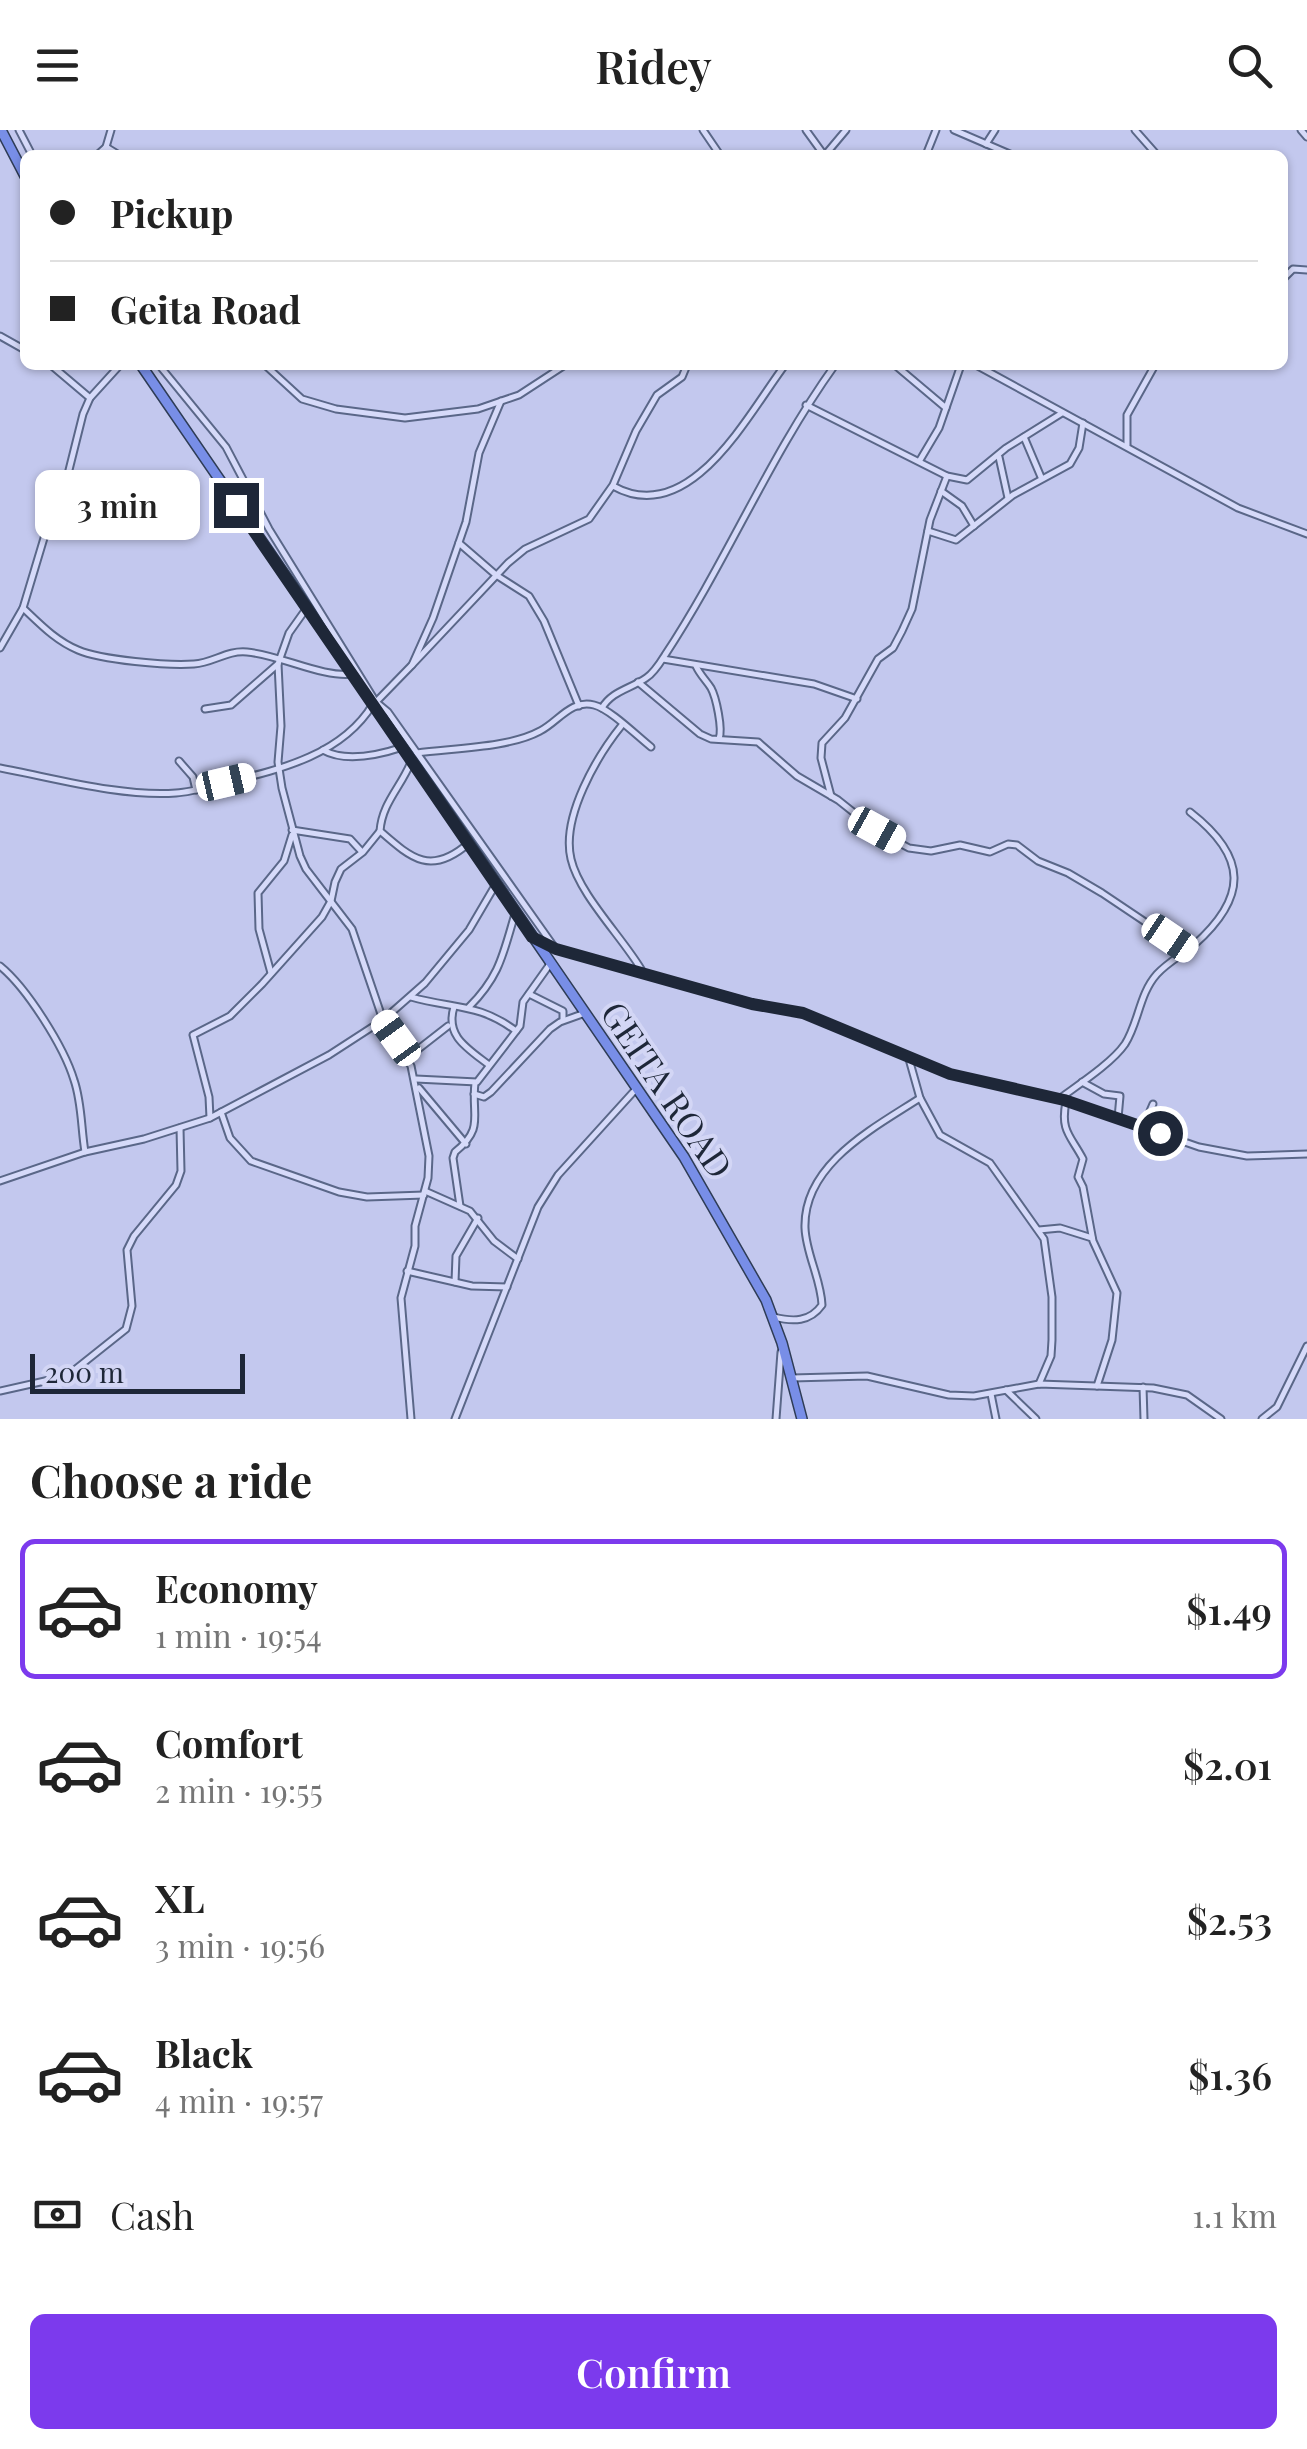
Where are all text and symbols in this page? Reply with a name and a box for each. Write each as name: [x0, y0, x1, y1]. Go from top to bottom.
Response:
text: Ridey: [595, 35, 712, 95]
icon: menu: [30, 38, 85, 93]
icon: search: [1222, 38, 1277, 93]
text: Pickup: [110, 187, 233, 238]
text: Geita Road: [110, 283, 301, 334]
callout: 3 min: [36, 470, 201, 540]
text: 3 min: [77, 483, 158, 526]
route end: [214, 483, 259, 528]
car: [193, 761, 259, 803]
car: [843, 802, 911, 858]
car: [1137, 909, 1203, 967]
street label: GEITA ROAD: [592, 992, 744, 1186]
car: [366, 1005, 426, 1071]
route start: [1138, 1111, 1183, 1156]
scale bar: [30, 1349, 245, 1394]
text: 200 m: [45, 1353, 124, 1390]
text: Choose a ride: [30, 1449, 312, 1509]
text: Economy: [155, 1562, 318, 1613]
icon: car: [35, 1564, 125, 1654]
text: $1.49: [1186, 1584, 1272, 1635]
text: 1 min · 19:54: [155, 1613, 322, 1656]
text: Comfort: [155, 1717, 303, 1768]
icon: car: [35, 1719, 125, 1809]
text: $2.01: [1183, 1739, 1272, 1790]
text: 2 min · 19:55: [155, 1768, 323, 1811]
text: XL: [155, 1872, 204, 1923]
icon: car: [35, 1874, 125, 1964]
text: $2.53: [1187, 1894, 1272, 1945]
text: 3 min · 19:56: [155, 1923, 325, 1966]
text: Black: [155, 2027, 253, 2078]
icon: car: [35, 2029, 125, 2119]
text: $1.36: [1188, 2049, 1272, 2100]
text: 4 min · 19:57: [155, 2078, 323, 2121]
icon: cash: [30, 2187, 85, 2242]
text: Cash: [110, 2189, 194, 2240]
text: 1.1 km: [1192, 2193, 1277, 2236]
button: Confirm: [30, 2314, 1277, 2429]

